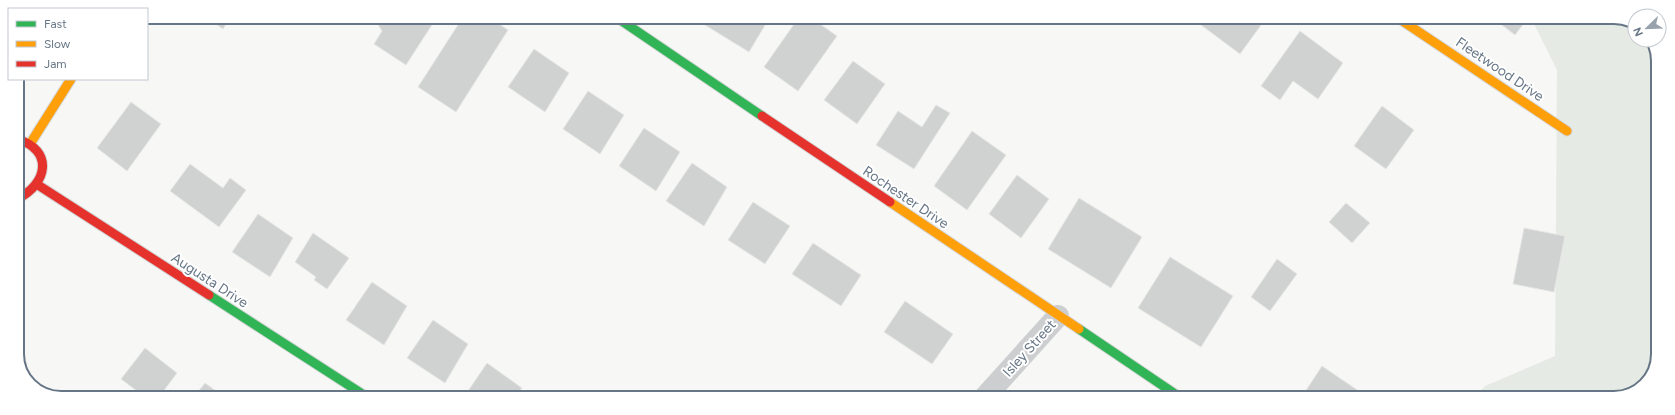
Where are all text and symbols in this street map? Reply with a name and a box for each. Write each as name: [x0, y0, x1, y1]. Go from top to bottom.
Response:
legend: [8, 8, 148, 80]
north arrow: [1627, 8, 1667, 48]
text: Fast: [44, 17, 67, 31]
text: N: [1631, 25, 1646, 38]
street label: Fleetwood Drive: [1453, 34, 1547, 105]
text: Slow: [44, 37, 71, 51]
text: Jam: [44, 57, 67, 71]
street label: Rochester Drive: [860, 162, 952, 233]
street label: Augusta Drive: [168, 249, 252, 312]
street label: Isley Street: [999, 316, 1059, 380]

